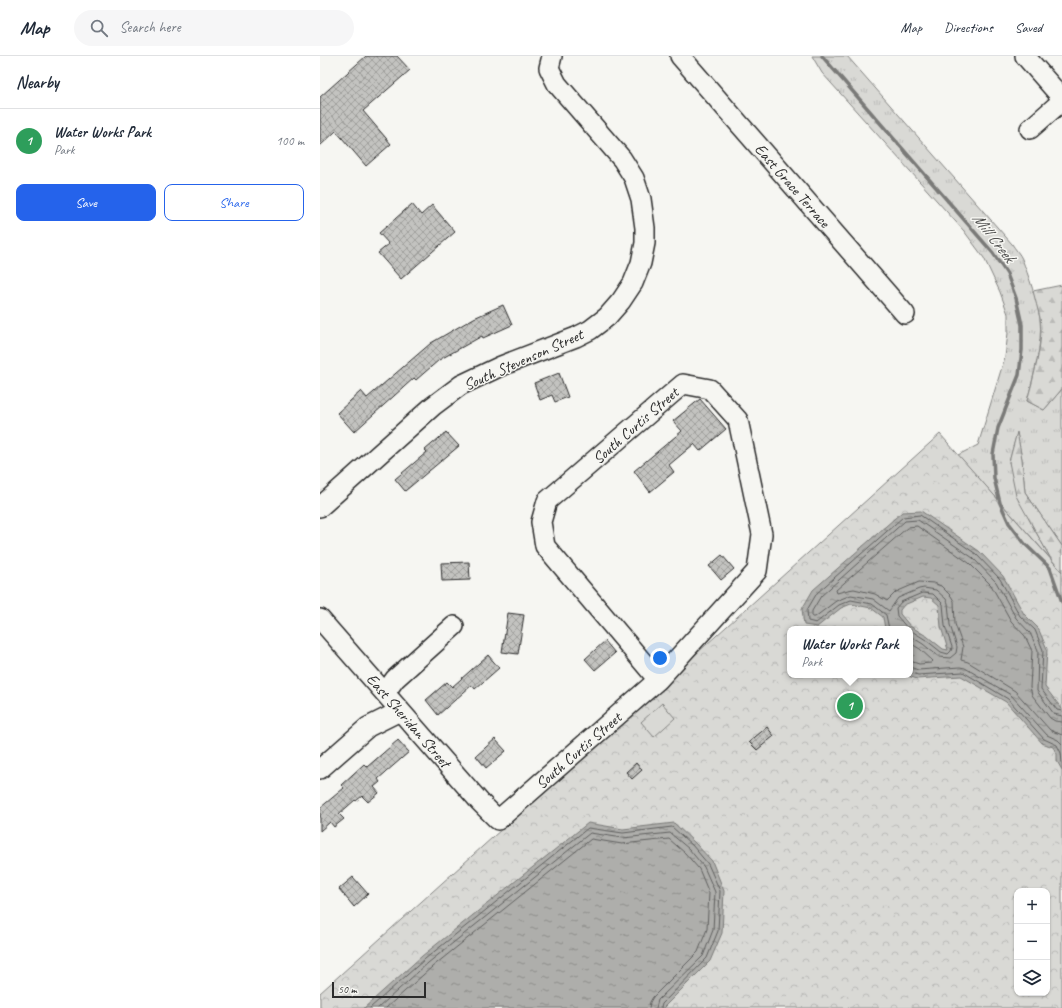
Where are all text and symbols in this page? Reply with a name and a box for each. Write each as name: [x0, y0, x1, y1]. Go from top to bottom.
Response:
search box: [74, 10, 354, 46]
text: Map: [20, 16, 50, 40]
icon: search: [88, 17, 110, 39]
text: Search here: [120, 18, 181, 37]
text: Map: [901, 19, 922, 36]
text: Directions: [944, 19, 993, 36]
text: Saved: [1015, 19, 1042, 36]
text: Nearby: [16, 72, 59, 93]
text: Water Works Park: [54, 123, 151, 142]
text: 1: [26, 133, 32, 149]
text: 100 m: [276, 133, 304, 149]
street label: East Grace Terrace: [750, 140, 835, 233]
text: Park: [54, 142, 75, 158]
button: Save: [16, 184, 156, 221]
button: Share: [164, 184, 304, 221]
water label: Mill Creek: [968, 208, 1021, 268]
street label: South Stevenson Street: [461, 324, 588, 395]
street label: South Curtis Street: [589, 382, 684, 468]
popup: [787, 626, 913, 678]
text: Water Works Park: [802, 635, 898, 654]
your location: [650, 648, 670, 668]
text: Park: [802, 654, 822, 670]
street label: East Sheridan Street: [362, 669, 456, 774]
pin: 1: [837, 691, 863, 721]
street label: South Curtis Street: [532, 707, 627, 793]
map controls: [1014, 888, 1050, 996]
button: +: [1014, 888, 1050, 924]
button: −: [1014, 924, 1050, 960]
button: layers: [1014, 960, 1050, 996]
scale bar: [332, 980, 426, 999]
text: 50 m: [338, 982, 357, 996]

